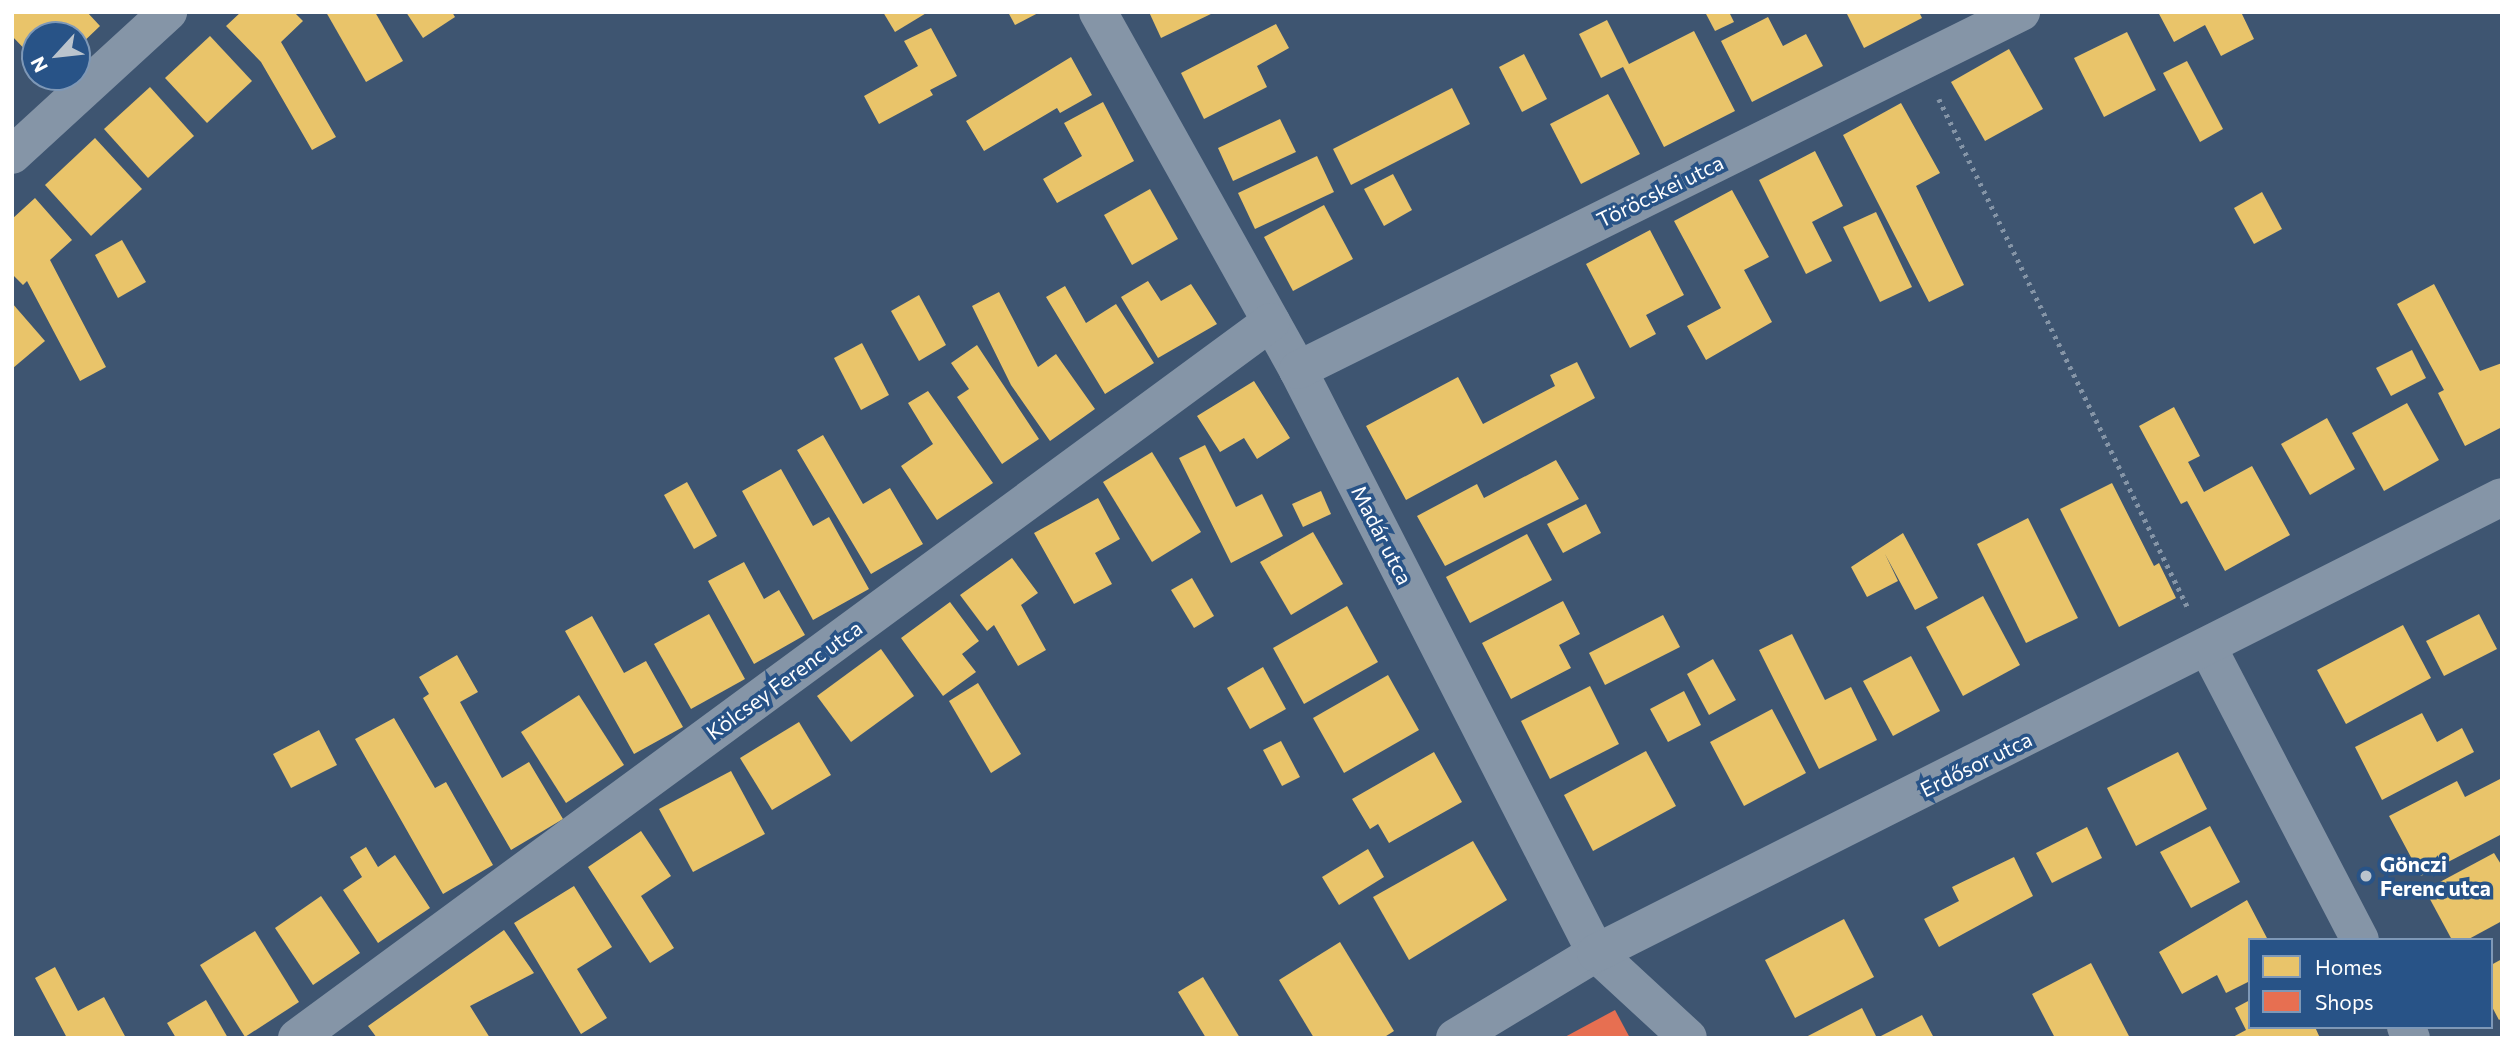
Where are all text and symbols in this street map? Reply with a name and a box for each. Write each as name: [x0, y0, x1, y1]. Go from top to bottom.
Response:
north arrow: [21, 21, 91, 91]
text: N: [25, 53, 52, 76]
street label: Töröcskei utca: [1593, 149, 1727, 233]
street label: Madár utca: [1346, 481, 1418, 589]
street label: Kölcsey Ferenc utca: [701, 615, 867, 745]
street label: Erdősor utca: [1916, 726, 2036, 802]
place label: Gönczi Ferenc utca: [2380, 851, 2491, 901]
marker: Gönczi Ferenc utca: [2358, 868, 2374, 884]
legend: [2248, 938, 2493, 1029]
text: Homes: [2315, 954, 2382, 979]
text: Shops: [2315, 989, 2374, 1014]

